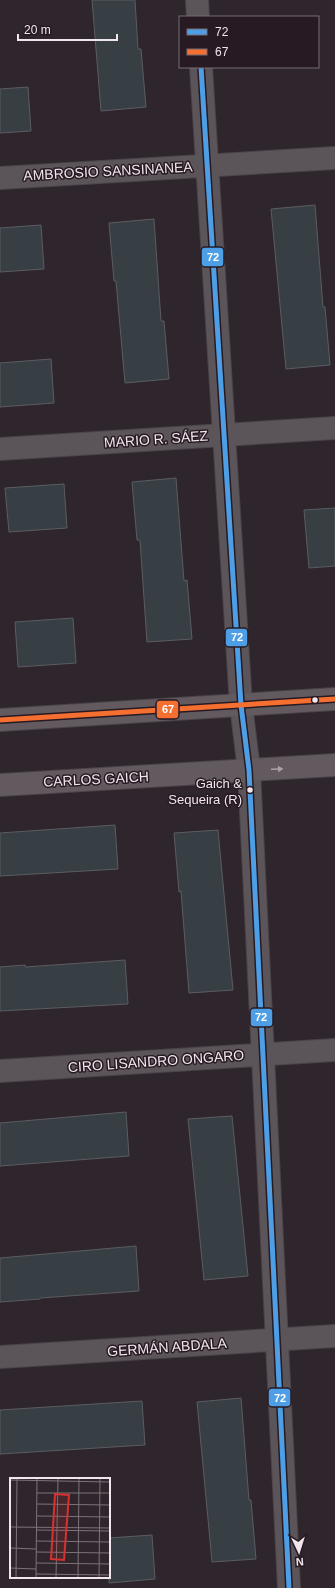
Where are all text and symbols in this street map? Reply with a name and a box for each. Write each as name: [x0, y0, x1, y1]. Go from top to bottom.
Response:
scale bar: [18, 16, 117, 42]
legend: [179, 16, 319, 68]
text: 20 m: [24, 23, 51, 37]
text: 72: [215, 25, 229, 39]
text: 67: [215, 45, 229, 59]
street label: AMBROSIO SANSINANEA: [23, 159, 194, 183]
line badge: 72: [201, 247, 224, 267]
text: 72: [207, 251, 219, 263]
street label: MARIO R. SÁEZ: [103, 427, 209, 451]
line badge: 72: [225, 628, 248, 647]
text: 72: [231, 631, 243, 643]
unlabelled marker: [310, 695, 320, 705]
line badge: 67: [156, 700, 179, 719]
text: 67: [162, 703, 174, 715]
one-way arrow: [270, 765, 283, 772]
street label: CARLOS GAICH: [43, 768, 149, 790]
place label: Gaich & Sequeira (R): [168, 776, 242, 807]
marker: Gaich & Sequeira (R): [245, 785, 255, 795]
line badge: 72: [250, 1008, 273, 1027]
text: 72: [255, 1011, 267, 1023]
street label: CIRO LISANDRO ONGARO: [67, 1047, 245, 1075]
street label: GERMÁN ABDALA: [107, 1335, 228, 1359]
line badge: 72: [268, 1388, 291, 1407]
text: 72: [274, 1392, 286, 1404]
inset map: [10, 1478, 110, 1578]
north arrow: [279, 1532, 319, 1572]
text: N: [295, 1556, 304, 1568]

